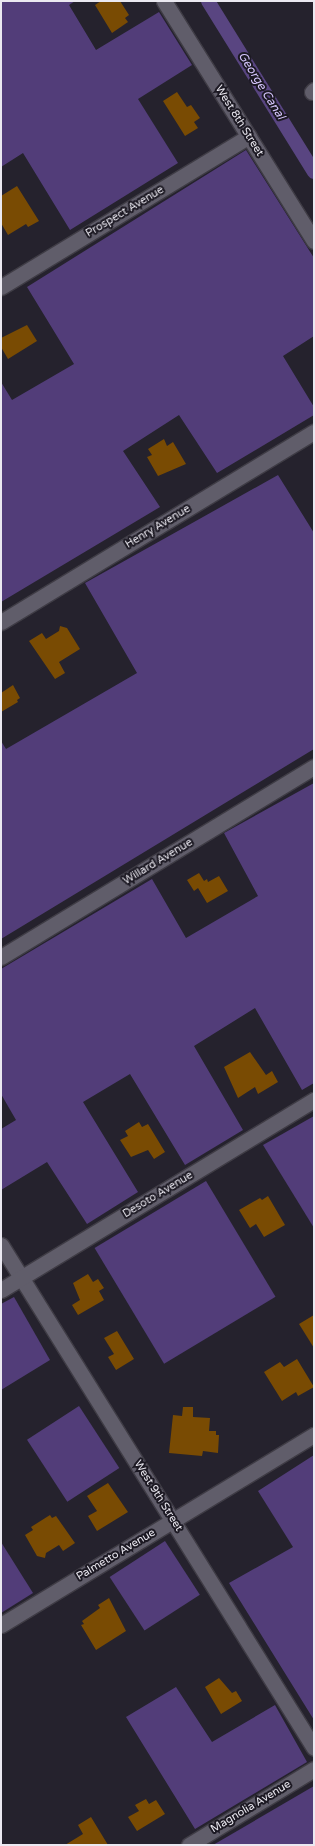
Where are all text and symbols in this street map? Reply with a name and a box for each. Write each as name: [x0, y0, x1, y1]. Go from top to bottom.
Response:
water label: George Canal: [234, 49, 288, 123]
street label: West 8th Street: [212, 83, 266, 159]
street label: Prospect Avenue: [84, 183, 166, 241]
street label: Henry Avenue: [123, 502, 193, 552]
street label: Willard Avenue: [121, 836, 195, 888]
street label: Desoto Avenue: [121, 1169, 195, 1221]
street label: West 9th Street: [131, 1458, 185, 1534]
street label: Palmetto Avenue: [74, 1526, 158, 1584]
street label: Magnolia Avenue: [209, 1778, 293, 1836]

